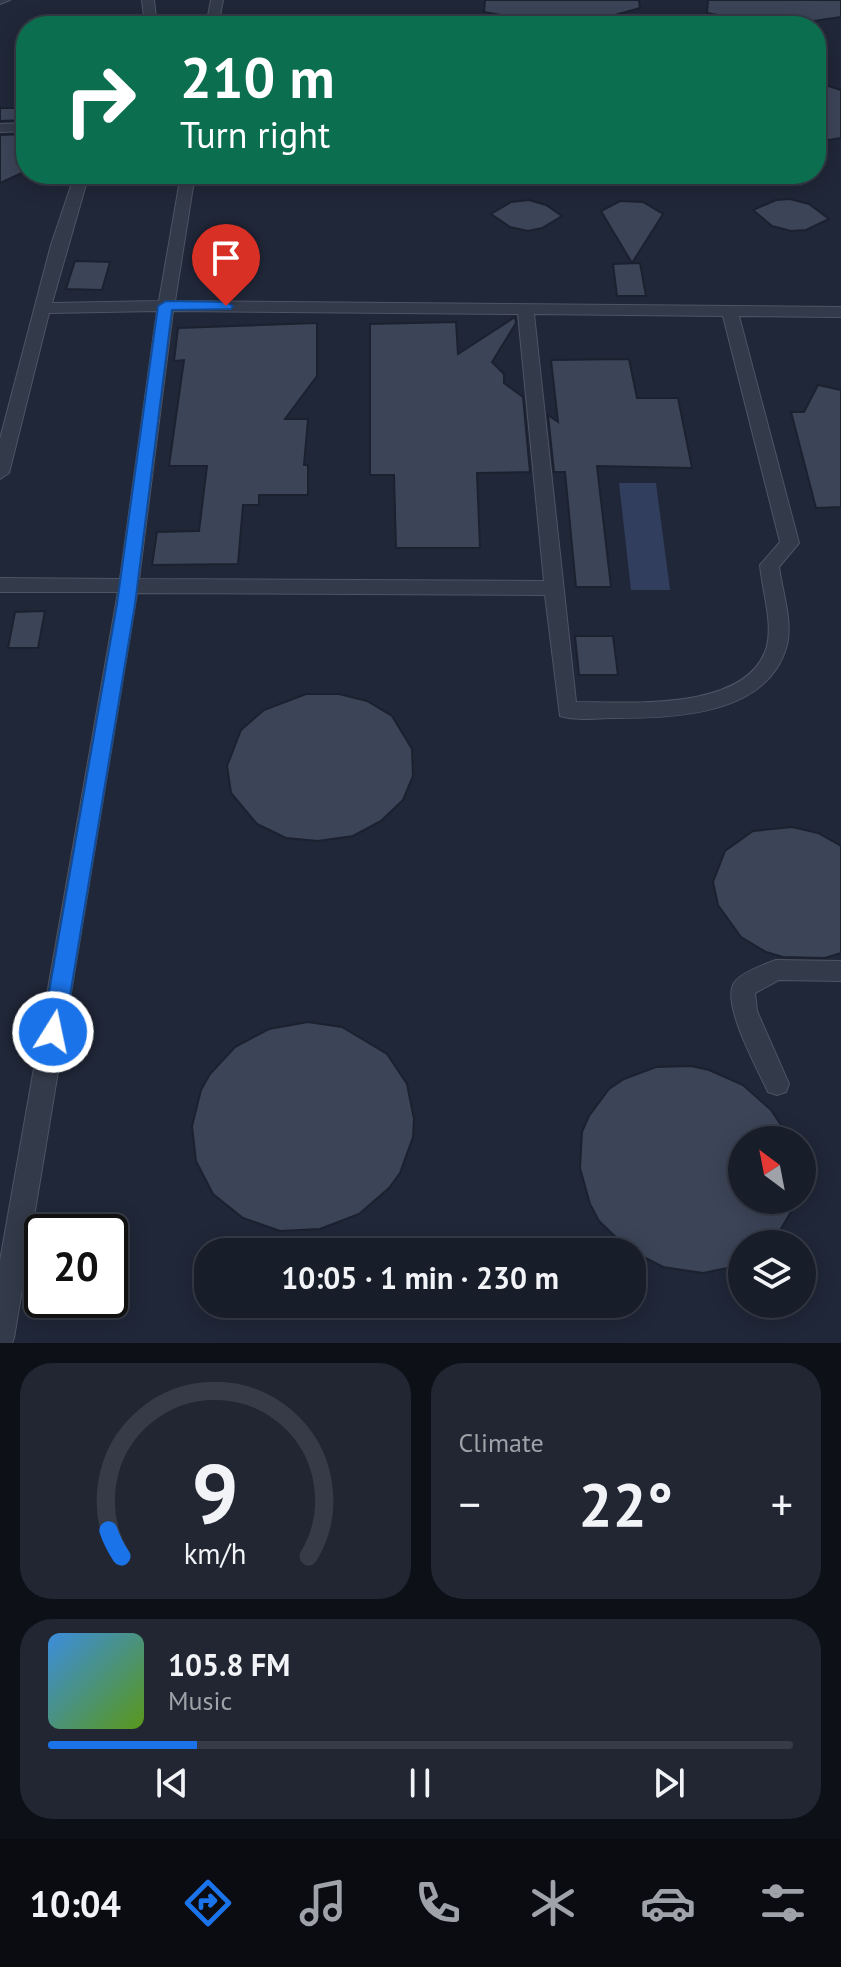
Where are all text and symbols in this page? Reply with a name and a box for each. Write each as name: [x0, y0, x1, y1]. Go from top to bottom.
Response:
text: 210 m: [180, 41, 335, 113]
icon: right: [48, 48, 152, 152]
text: Turn right: [180, 111, 330, 158]
pin: [192, 224, 260, 306]
icon: arrive: [204, 236, 248, 280]
position arrow: [11, 990, 95, 1074]
north arrow: [728, 1126, 816, 1214]
map controls: [728, 1126, 816, 1318]
speed limit sign: 20: [24, 1214, 128, 1318]
button: layers: [728, 1230, 816, 1318]
text: 10:05 · 1 min · 230 m: [281, 1258, 559, 1297]
text: Climate: [459, 1426, 544, 1459]
text: 9: [192, 1438, 239, 1546]
text: 22°: [579, 1465, 673, 1543]
text: −: [459, 1475, 481, 1532]
text: +: [771, 1475, 793, 1532]
text: km/h: [184, 1535, 247, 1572]
text: 105.8 FM: [168, 1645, 290, 1684]
text: Music: [168, 1684, 232, 1717]
icon: previous: [150, 1761, 194, 1805]
icon: pause: [398, 1761, 442, 1805]
icon: next: [647, 1761, 691, 1805]
icon: directions: [180, 1875, 236, 1931]
icon: music: [295, 1875, 351, 1931]
icon: phone: [410, 1875, 466, 1931]
icon: climate: [525, 1875, 581, 1931]
icon: car: [640, 1875, 696, 1931]
icon: filters: [755, 1875, 811, 1931]
text: 10:04: [30, 1880, 121, 1927]

